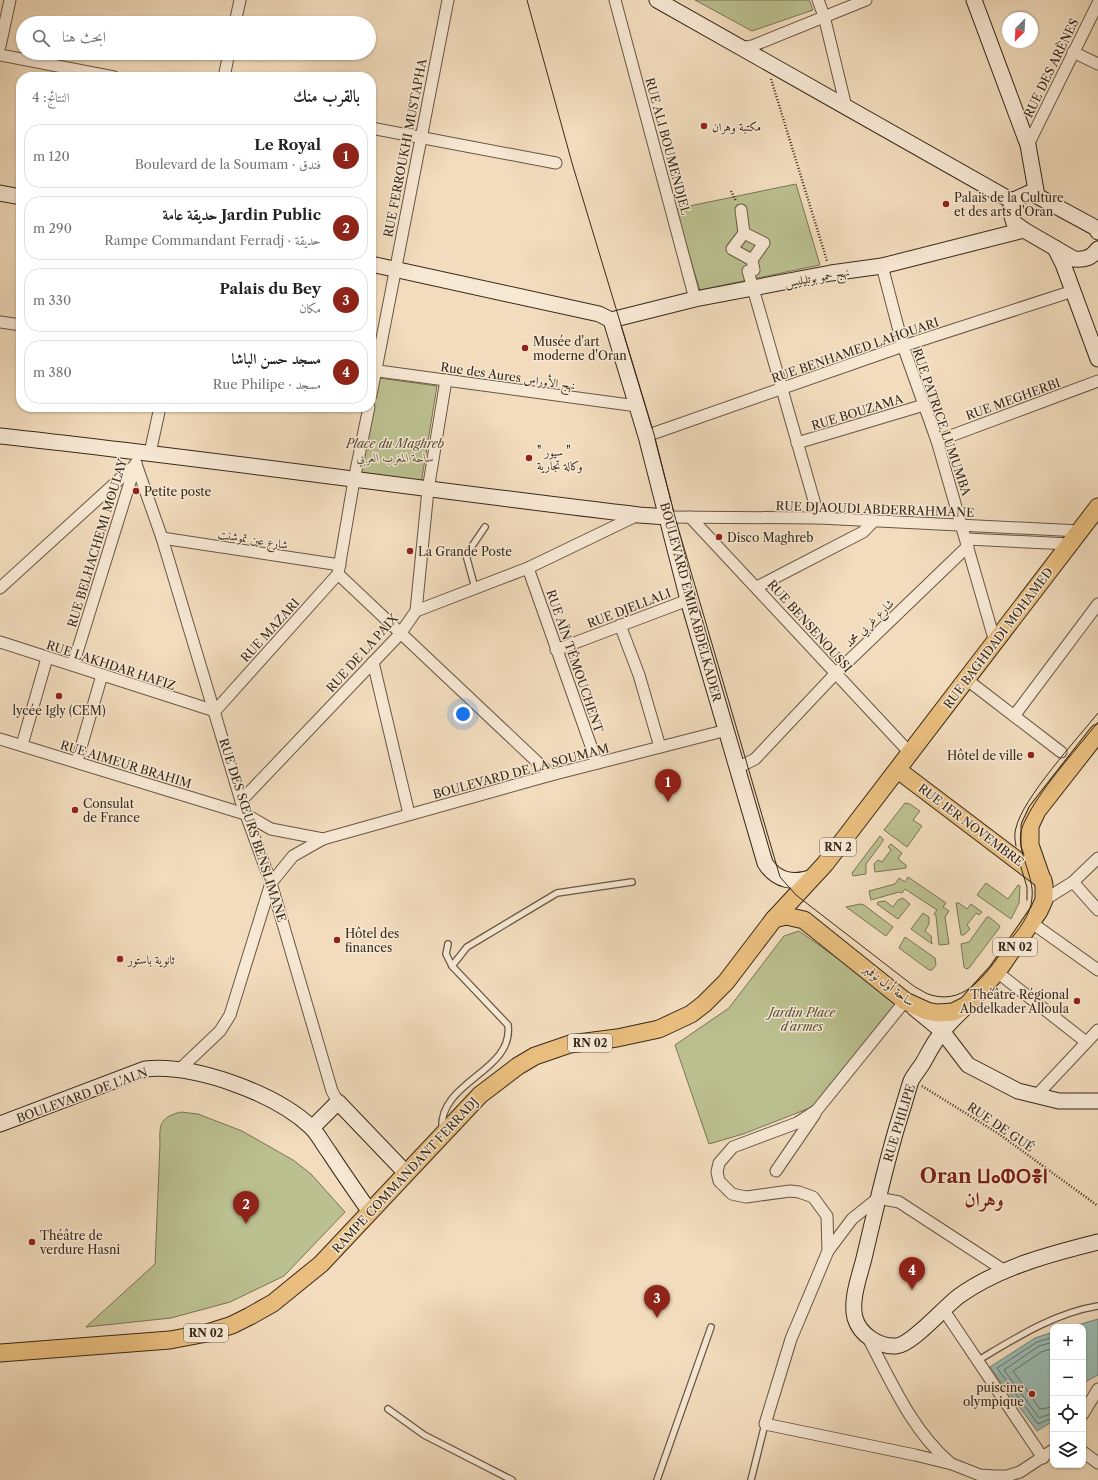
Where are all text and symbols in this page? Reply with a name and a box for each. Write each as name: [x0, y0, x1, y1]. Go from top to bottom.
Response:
north arrow: [1002, 12, 1038, 48]
search box: [16, 16, 376, 60]
street label: RUE DES ARÈNES: [1020, 16, 1082, 120]
icon: search: [30, 27, 52, 49]
text: ابحث هنا: [62, 27, 106, 46]
street label: RUE FERROUKHI MUSTAPHA: [380, 56, 430, 239]
street label: RUE ALI BOUMENDJEL: [642, 76, 694, 216]
text: بالقرب منك: [293, 86, 360, 106]
text: النتائج: 4: [32, 89, 69, 105]
place label: مكتبة وهران: [712, 119, 761, 135]
marker: مكتبة وهران: [699, 121, 709, 131]
text: Le Royal: [254, 135, 321, 154]
text: 120 m: [33, 148, 70, 164]
text: 1: [343, 148, 349, 164]
text: فندق · Boulevard de la Soumam: [135, 156, 321, 172]
place label: Palais de la Culture et des arts d'Oran: [954, 190, 1064, 219]
marker: Palais de la Culture et des arts d'Oran: [941, 199, 951, 209]
text: Jardin Public حديقة عامة: [162, 205, 321, 224]
text: 290 m: [33, 220, 72, 236]
text: 2: [342, 220, 350, 236]
text: حديقة · Rampe Commandant Ferradj: [104, 232, 321, 248]
street label: نهج حمو بوتليليس: [783, 264, 851, 294]
text: Palais du Bey: [220, 279, 321, 298]
text: 330 m: [33, 292, 71, 308]
text: 3: [342, 292, 350, 308]
text: مكان: [299, 300, 321, 316]
street label: RUE BENHAMED LAHOUARI: [769, 314, 941, 386]
place label: Musée d'art moderne d'Oran: [533, 334, 627, 363]
marker: Musée d'art moderne d'Oran: [520, 343, 530, 353]
street label: RUE PATRICE LUMUMBA: [910, 346, 975, 499]
text: مسجد حسن الباشا: [232, 349, 321, 368]
street label: Rue des Aures نهج الأوراس: [439, 358, 576, 397]
text: 380 m: [33, 364, 72, 380]
text: 4: [342, 364, 350, 380]
street label: RUE MEGHERBI: [964, 375, 1062, 423]
text: مسجد · Rue Philipe: [213, 376, 321, 392]
street label: RUE BOUZAMA: [809, 391, 906, 433]
park label: Place du Maghreb ساحة المغرب العربي: [345, 436, 444, 468]
place label: " سيور " وكالة تجارية: [537, 444, 583, 474]
marker: " سيور " وكالة تجارية: [524, 453, 534, 463]
street label: RUE BELHACHEMI MOULAY: [64, 456, 130, 629]
place label: Petite poste: [144, 484, 212, 499]
marker: Petite poste: [131, 486, 141, 496]
street label: RUE DJAOUDI ABDERRAHMANE: [775, 498, 975, 520]
street label: BOULEVARD EMIR ABDELKADER: [657, 501, 725, 704]
street label: شارع عين تموشنت: [216, 526, 289, 556]
place label: Disco Maghreb: [727, 530, 814, 545]
marker: Disco Maghreb: [714, 532, 724, 542]
place label: La Grande Poste: [418, 544, 512, 559]
marker: La Grande Poste: [405, 546, 415, 556]
street label: RUE BAGHDADI MOHAMED: [940, 564, 1056, 711]
street label: RUE BENSENOUSSI: [765, 577, 855, 675]
street label: RUE DJELLALI: [585, 585, 673, 631]
street label: RUE AÏN TÉMOUCHENT: [543, 587, 607, 734]
street label: RUE MAZARI: [237, 595, 303, 665]
street label: شارع غربي محمد: [841, 596, 900, 653]
street label: RUE DE LA PAIX: [323, 610, 401, 695]
street label: RUE LAKHDAR HAFIZ: [44, 637, 178, 693]
marker: lycée Igly (CEM): [54, 691, 64, 701]
place label: lycée Igly (CEM): [12, 703, 106, 718]
your location: [453, 704, 473, 724]
street label: RUE DES SŒURS BENSLIMANE: [216, 736, 290, 924]
street label: RUE AIMEUR BRAHIM: [59, 737, 193, 791]
street label: BOULEVARD DE LA SOUMAM: [431, 740, 611, 802]
place label: Hôtel de ville: [947, 748, 1023, 763]
marker: Hôtel de ville: [1026, 750, 1036, 760]
pin: 1: [655, 769, 681, 802]
street label: RUE 1ER NOVEMBRE: [915, 781, 1027, 869]
place label: Consulat de France: [83, 796, 140, 825]
marker: Consulat de France: [70, 805, 80, 815]
road number: RN 2: [820, 838, 856, 856]
place label: Hôtel des finances: [345, 926, 399, 955]
marker: Hôtel des finances: [332, 935, 342, 945]
road number: RN 02: [993, 938, 1037, 956]
place label: ثانوية باستور: [127, 952, 175, 968]
marker: ثانوية باستور: [115, 954, 125, 964]
street label: ساحة أول نوفمبر: [858, 960, 918, 1010]
place label: Théâtre Régional Abdelkader Alloula: [959, 987, 1070, 1016]
marker: Théâtre Régional Abdelkader Alloula: [1072, 996, 1082, 1006]
park label: Jardin Place d'armes: [765, 1005, 837, 1034]
road number: RN 02: [568, 1034, 612, 1052]
street label: BOULEVARD DE L'ALN: [14, 1064, 150, 1126]
street label: RUE PHILIPE: [880, 1082, 918, 1164]
street label: RAMPE COMMANDANT FERRADJ: [329, 1094, 481, 1256]
street label: RUE DE GUÉ: [965, 1098, 1038, 1155]
district label: Oran ⵡⴰⵀⵔⴻⵏ وهران: [920, 1164, 1048, 1212]
pin: 2: [233, 1191, 259, 1224]
place label: Théâtre de verdure Hasni: [39, 1228, 121, 1257]
marker: Théâtre de verdure Hasni: [27, 1237, 37, 1247]
pin: 4: [899, 1257, 925, 1290]
pin: 3: [644, 1285, 670, 1318]
road number: RN 02: [184, 1324, 228, 1342]
map controls: [1050, 1324, 1086, 1468]
button: +: [1050, 1324, 1086, 1360]
button: −: [1050, 1360, 1086, 1396]
place label: puiscine olympique: [963, 1380, 1024, 1409]
marker: puiscine olympique: [1027, 1389, 1037, 1399]
button: locate: [1050, 1396, 1086, 1432]
button: layers: [1050, 1432, 1086, 1468]

